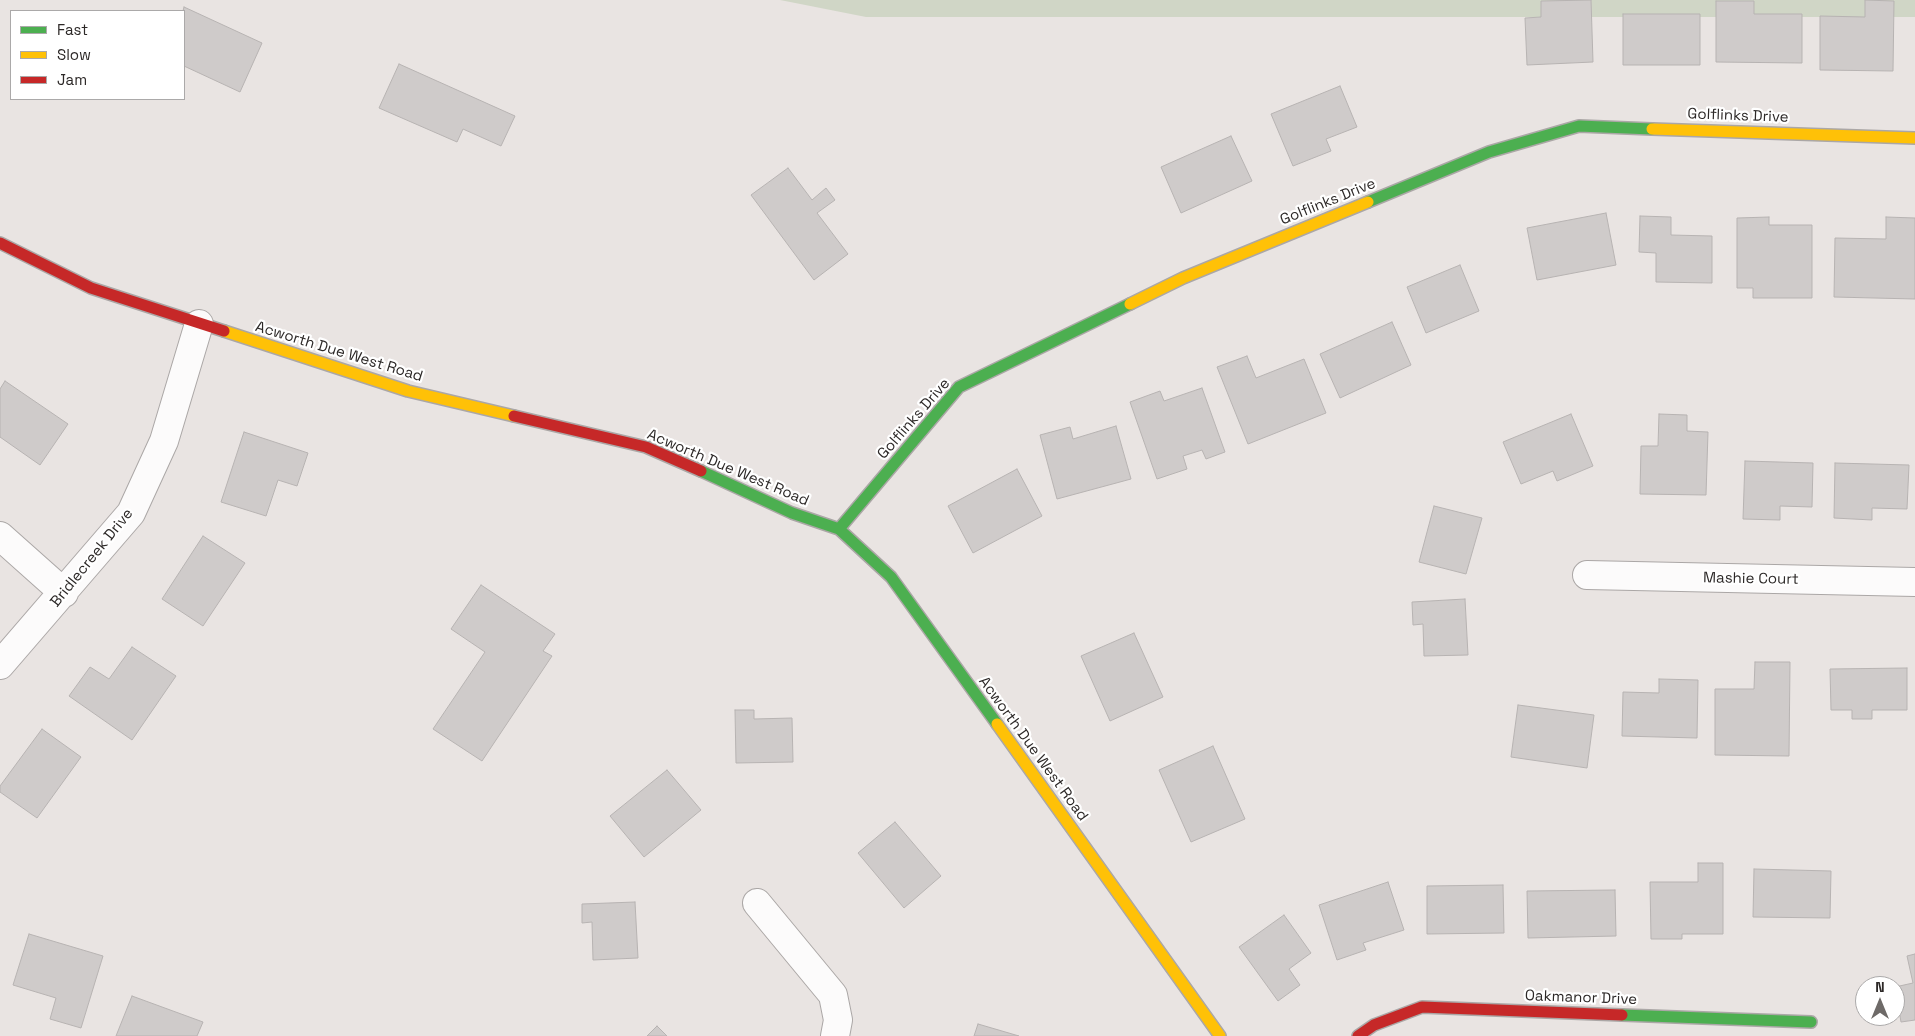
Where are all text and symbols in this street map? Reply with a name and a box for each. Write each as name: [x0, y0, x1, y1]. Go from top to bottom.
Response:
legend: [10, 10, 185, 100]
text: Fast: [57, 20, 88, 39]
text: Slow: [57, 45, 91, 64]
text: Jam: [57, 70, 87, 89]
street label: Golflinks Drive: [1687, 105, 1789, 127]
street label: Golflinks Drive: [1278, 175, 1378, 229]
street label: Acworth Due West Road: [253, 318, 425, 386]
street label: Golflinks Drive: [874, 375, 954, 463]
street label: Acworth Due West Road: [644, 426, 812, 510]
street label: Bridlecreek Drive: [47, 505, 137, 611]
street label: Mashie Court: [1703, 569, 1799, 589]
street label: Acworth Due West Road: [975, 673, 1091, 825]
north arrow: [1855, 976, 1905, 1026]
text: N: [1875, 978, 1885, 996]
street label: Oakmanor Drive: [1525, 987, 1637, 1009]

